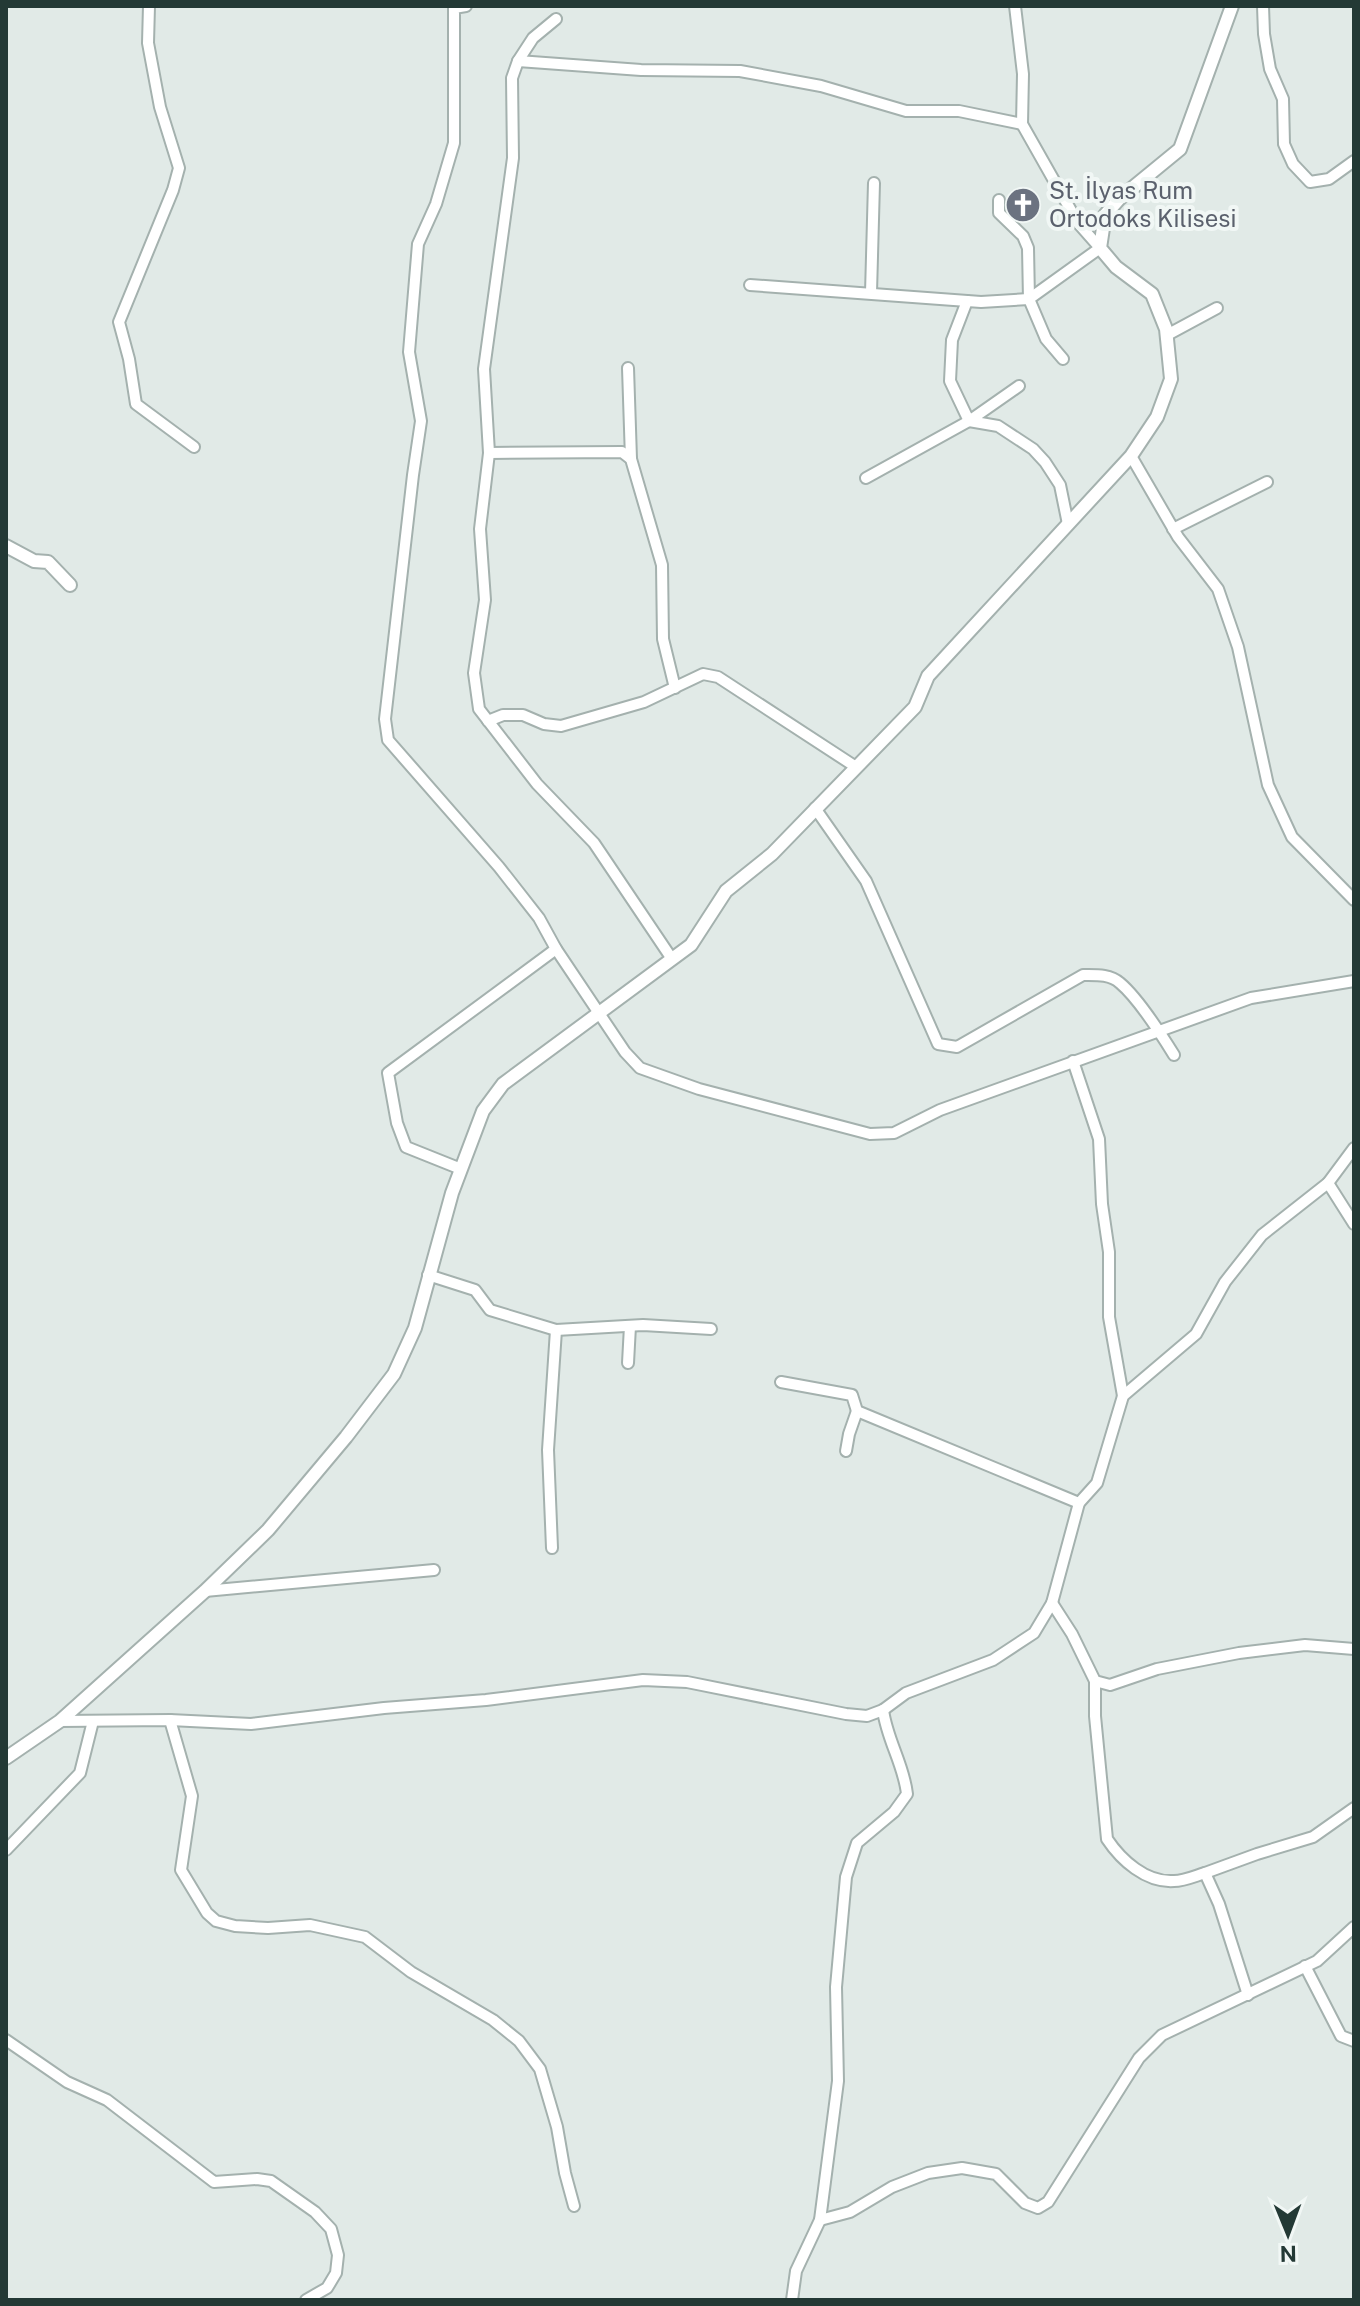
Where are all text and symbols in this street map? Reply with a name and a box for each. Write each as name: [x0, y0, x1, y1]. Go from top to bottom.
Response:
place label: St. İlyas Rum Ortodoks Kilisesi: [1049, 176, 1236, 232]
church icon: St. İlyas Rum Ortodoks Kilisesi: [1004, 186, 1042, 224]
north arrow: [1248, 2194, 1328, 2274]
text: N: [1280, 2241, 1297, 2267]

